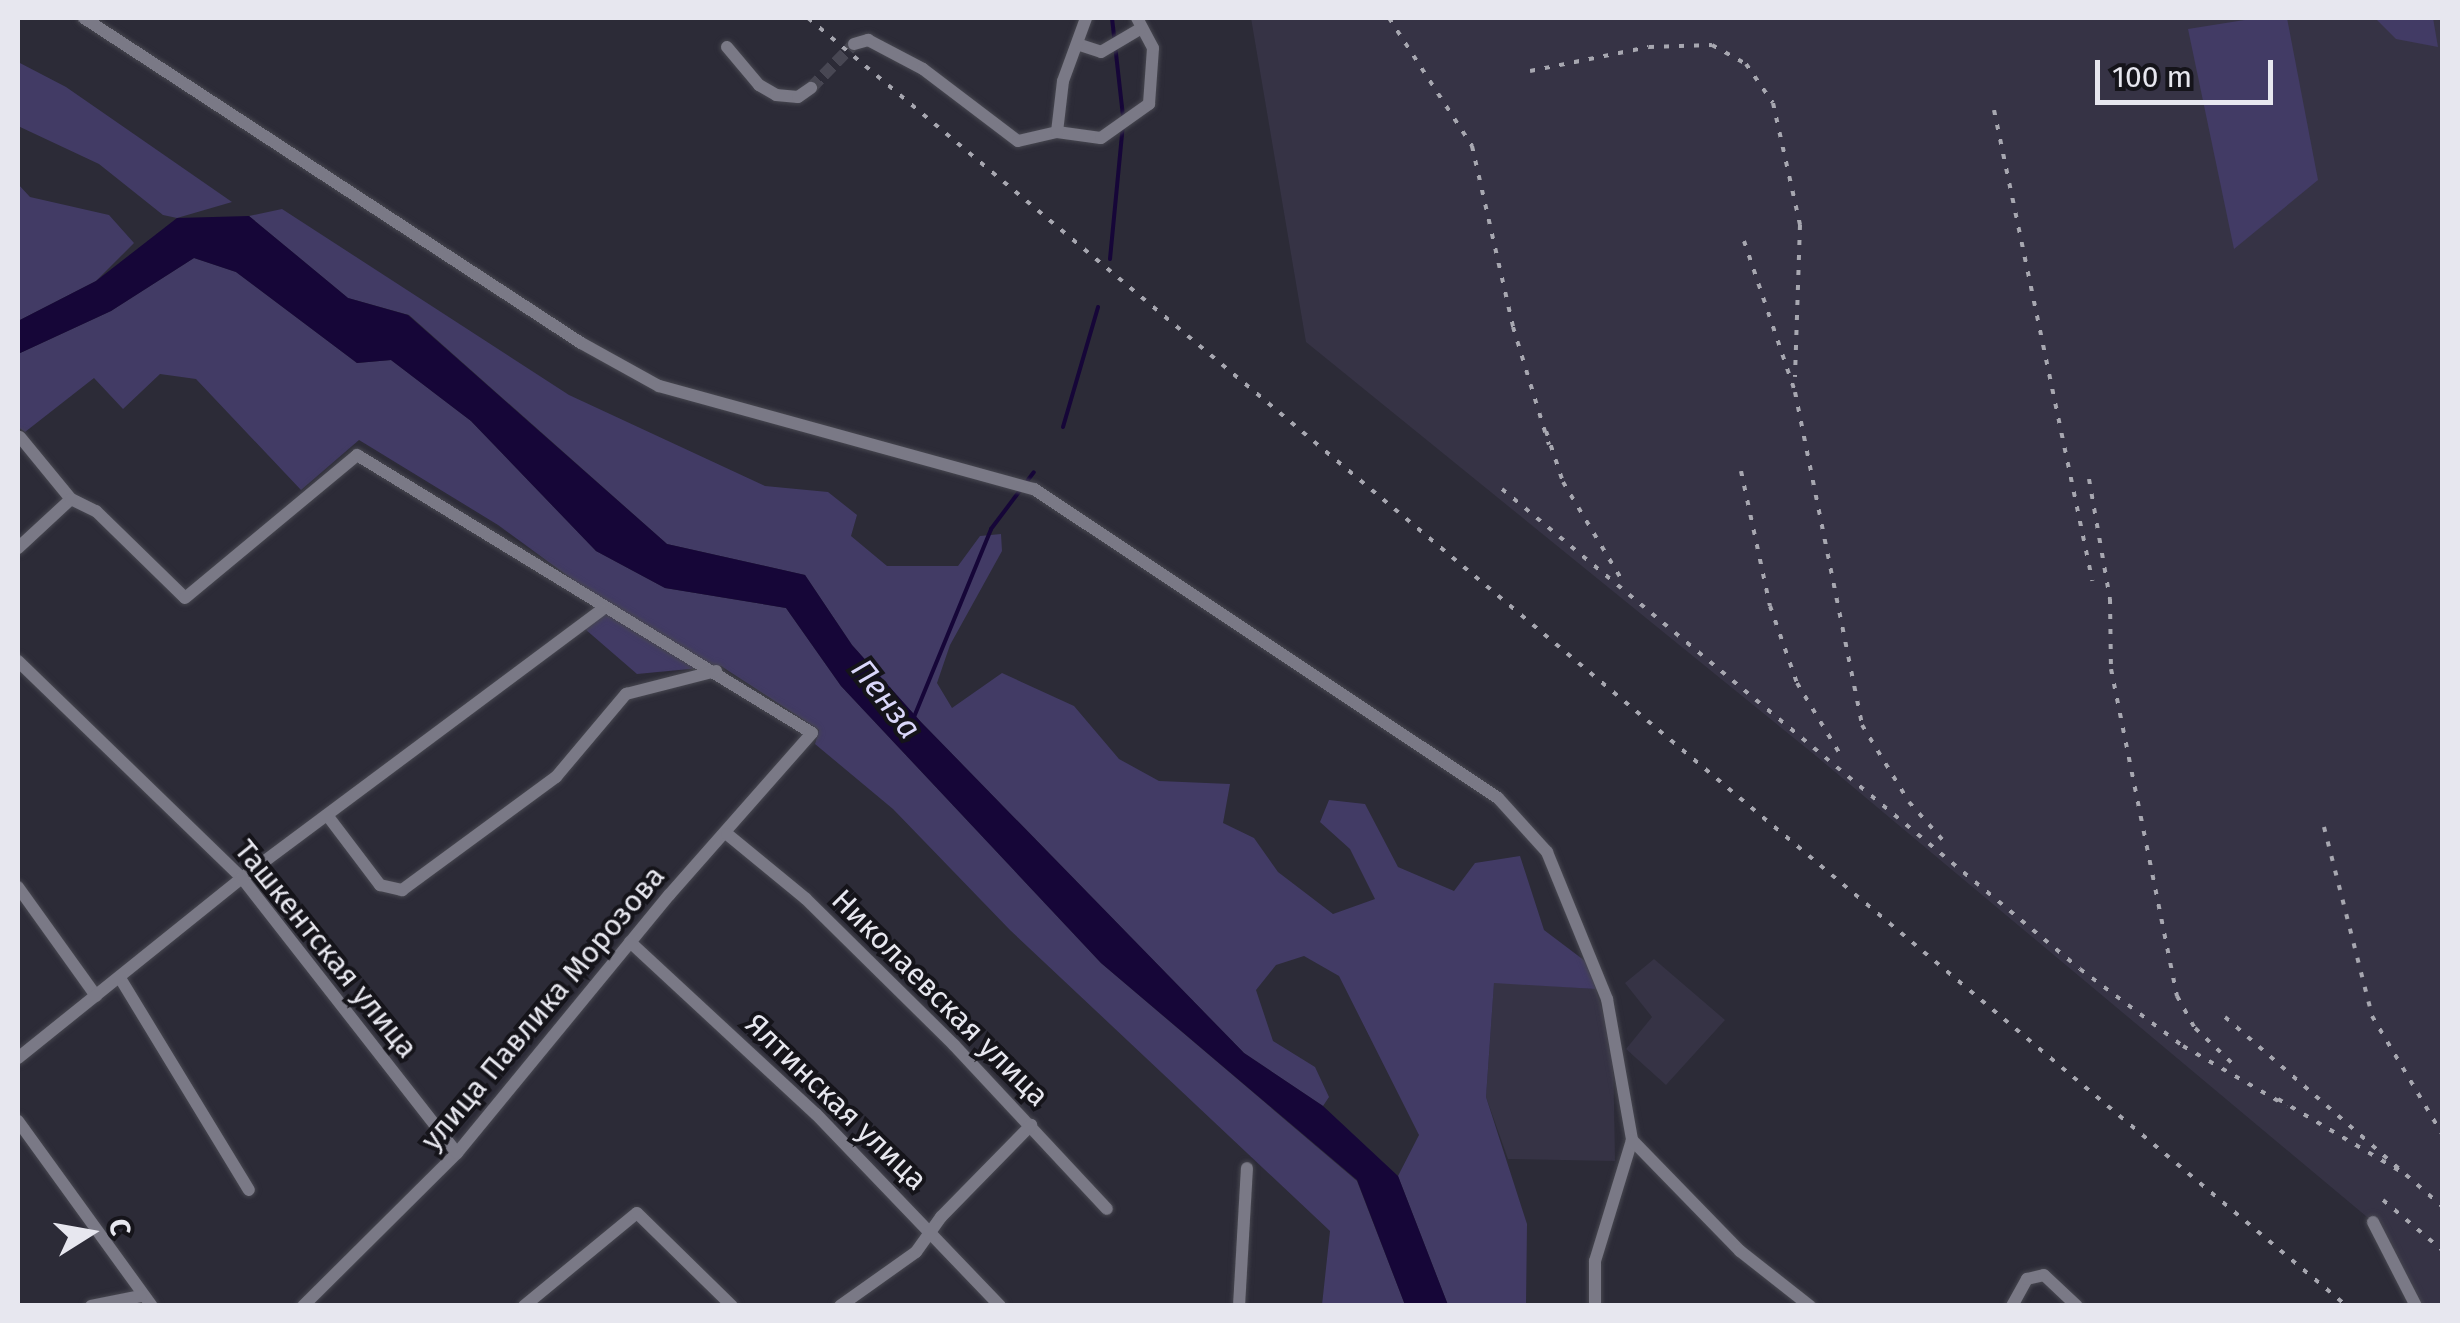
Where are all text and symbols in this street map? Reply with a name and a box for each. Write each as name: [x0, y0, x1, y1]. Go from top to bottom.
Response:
scale bar: [2100, 40, 2278, 102]
text: 100 m: [2112, 59, 2192, 95]
water label: Пенза: [843, 652, 929, 746]
street label: Ташкентская улица: [227, 833, 425, 1065]
street label: улица Павлика Морозова: [413, 858, 673, 1158]
street label: Николаевская улица: [824, 882, 1056, 1114]
street label: Ялтинская улица: [738, 1006, 934, 1198]
north arrow: [40, 1183, 140, 1283]
text: С: [102, 1216, 138, 1238]

